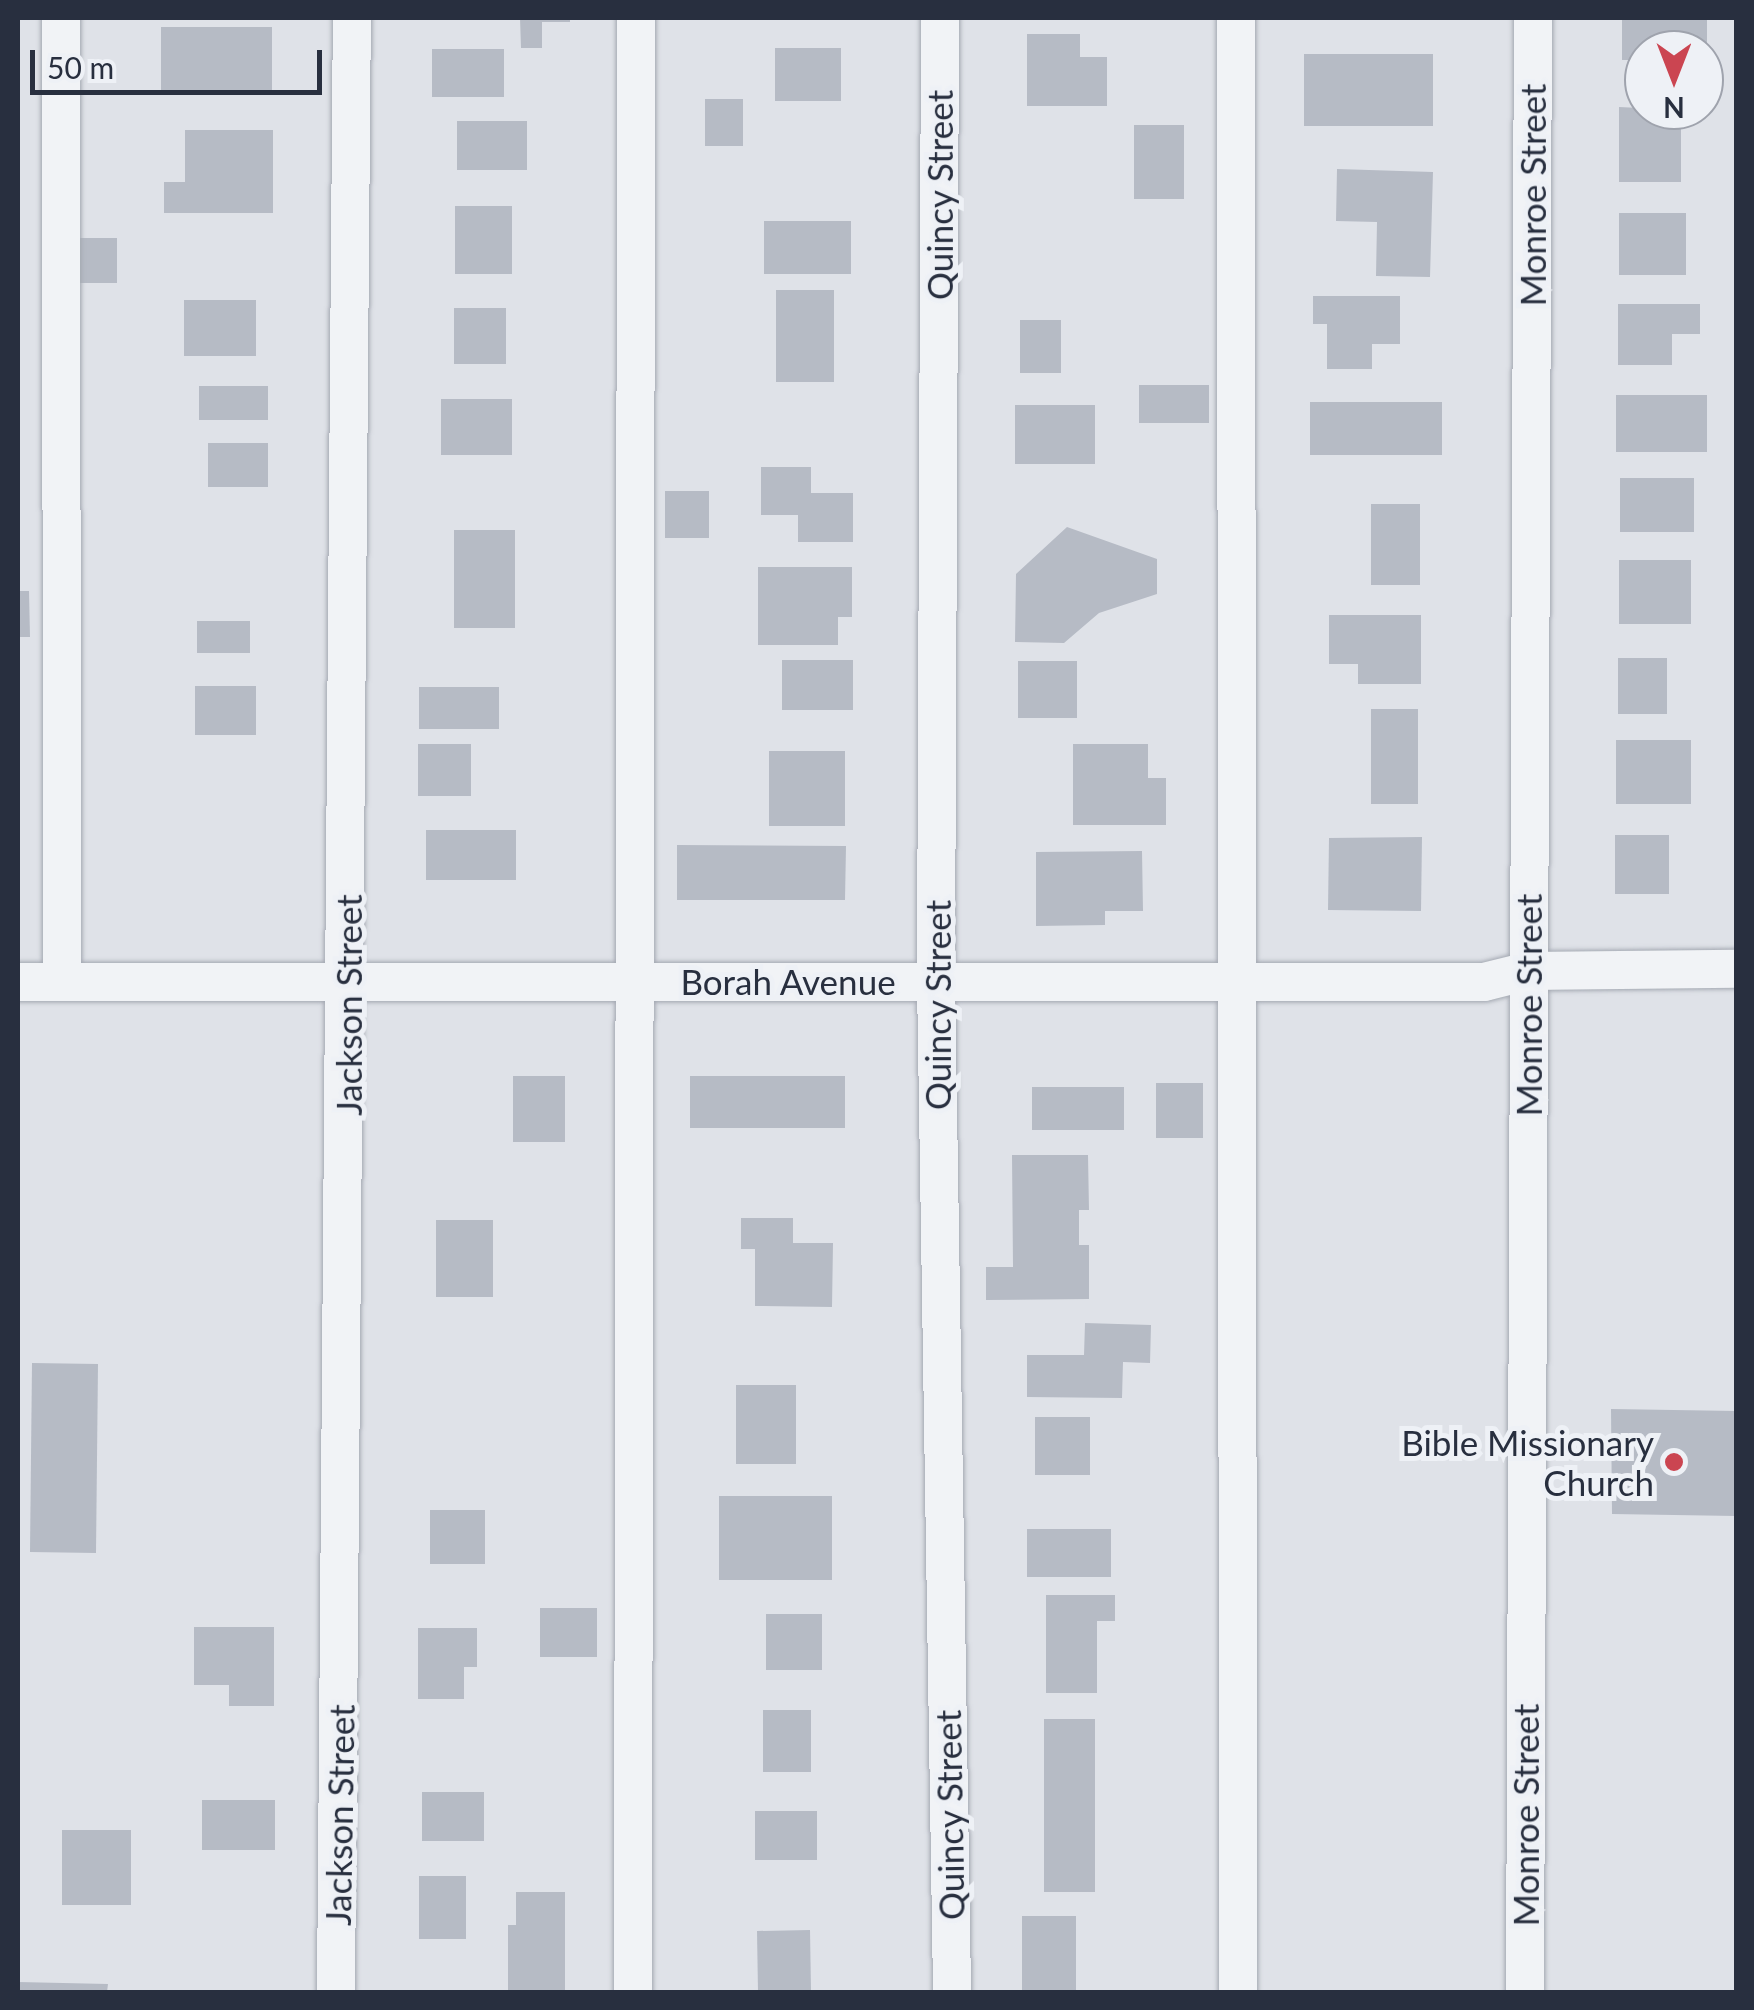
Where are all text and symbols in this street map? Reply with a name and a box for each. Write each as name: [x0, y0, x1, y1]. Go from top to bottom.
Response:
scale bar: [35, 30, 328, 92]
north arrow: [1624, 30, 1724, 130]
text: 50 m: [47, 49, 114, 85]
street label: Monroe Street: [1511, 84, 1553, 306]
street label: Quincy Street: [918, 89, 960, 301]
text: N: [1663, 91, 1685, 125]
street label: Jackson Street: [327, 894, 369, 1116]
street label: Monroe Street: [1507, 894, 1549, 1116]
street label: Quincy Street: [916, 899, 958, 1111]
street label: Borah Avenue: [680, 960, 896, 1002]
place label: Bible Missionary Church: [1401, 1421, 1654, 1503]
marker: Bible Missionary Church: [1663, 1451, 1685, 1473]
street label: Jackson Street: [316, 1704, 362, 1926]
street label: Monroe Street: [1504, 1704, 1546, 1926]
street label: Quincy Street: [926, 1709, 972, 1921]

